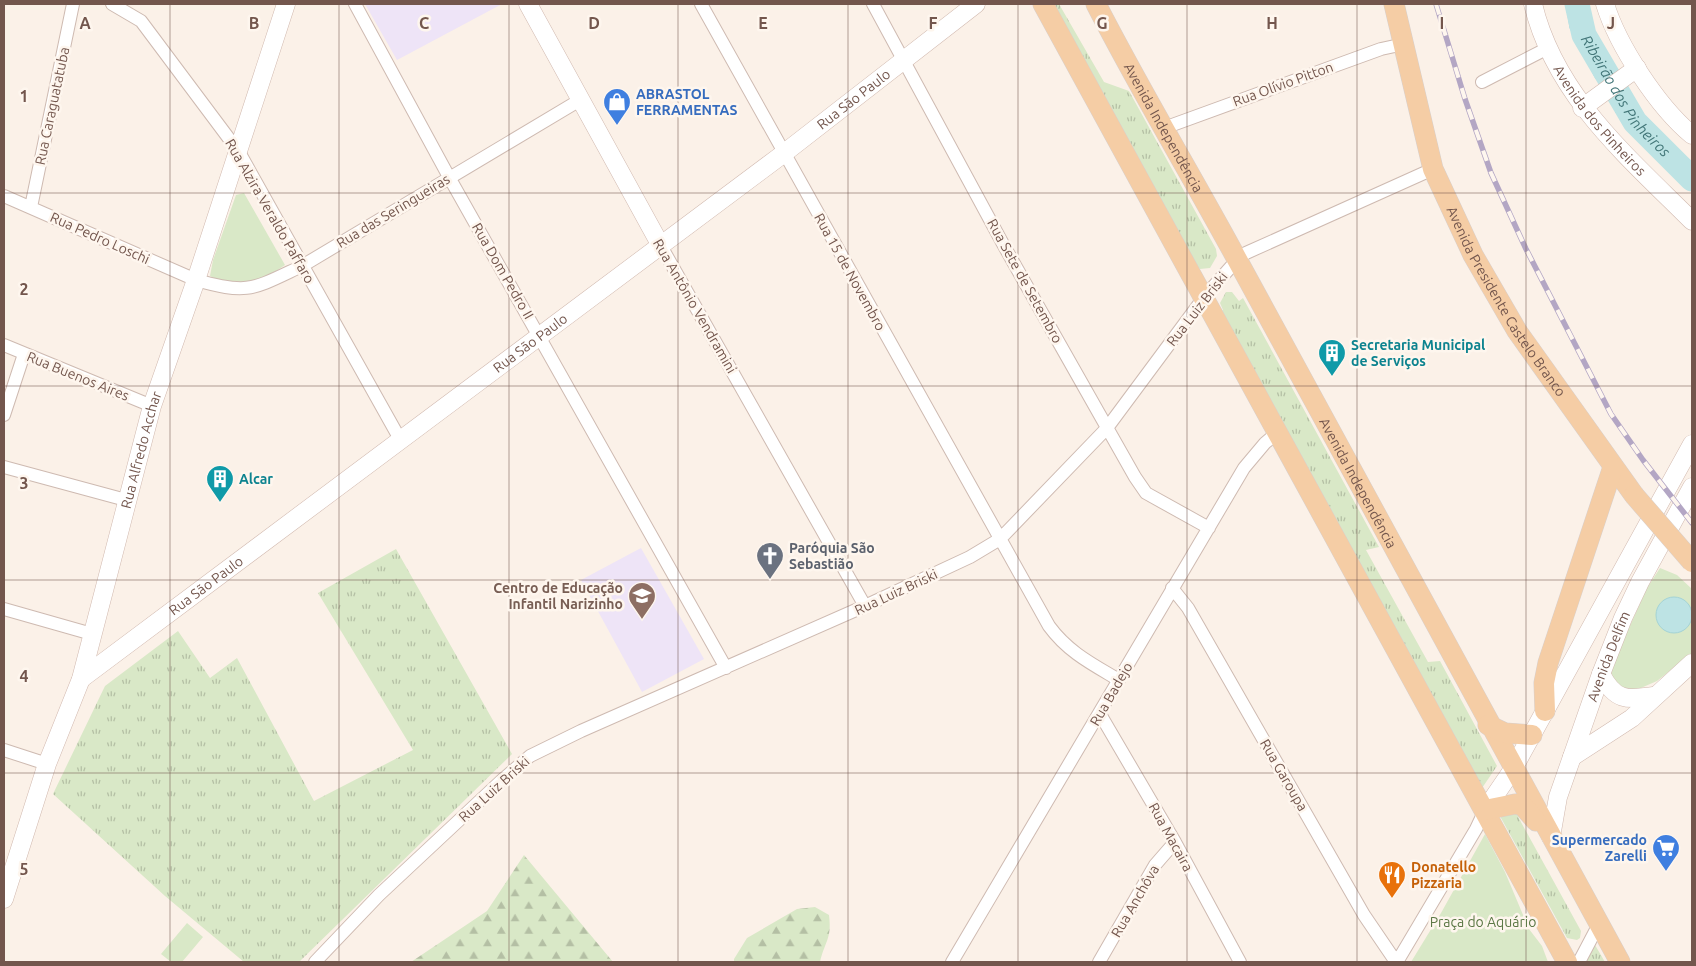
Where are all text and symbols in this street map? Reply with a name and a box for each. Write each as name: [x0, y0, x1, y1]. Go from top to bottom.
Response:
text: A: [79, 14, 91, 32]
text: B: [249, 14, 259, 32]
text: C: [419, 14, 429, 32]
text: D: [588, 14, 600, 32]
text: E: [758, 14, 768, 32]
text: F: [929, 14, 938, 32]
text: G: [1096, 14, 1108, 32]
text: H: [1266, 14, 1278, 32]
text: I: [1440, 14, 1444, 32]
text: J: [1607, 14, 1615, 32]
water label: Ribeirão dos Pinheiros: [1578, 32, 1674, 161]
street label: Rua Caraguatatuba: [32, 46, 72, 166]
street label: Rua Olívio Pitton: [1231, 58, 1335, 110]
street label: Avenida Independência: [1121, 60, 1206, 195]
street label: Avenida dos Pinheiros: [1550, 62, 1649, 179]
street label: Rua São Paulo: [814, 66, 893, 133]
place label: ABRASTOL FERRAMENTAS: [636, 86, 738, 118]
text: 1: [19, 87, 29, 105]
shop icon: ABRASTOL FERRAMENTAS: [602, 87, 632, 126]
street label: Rua Alzira Veraldo Paffaro: [222, 136, 318, 286]
street label: Rua das Seringueiras: [333, 171, 453, 251]
street label: Avenida Presidente Castelo Branco: [1443, 204, 1569, 399]
street label: Rua Pedro Loschi: [48, 209, 152, 267]
street label: Rua 15 de Novembro: [811, 211, 889, 333]
street label: Rua Sete de Setembro: [984, 216, 1066, 346]
street label: Rua Dom Pedro II: [469, 220, 537, 322]
street label: Rua Antônio Vendramini: [650, 236, 740, 376]
street label: Rua Luiz Briski: [1163, 269, 1231, 349]
text: 2: [19, 280, 29, 298]
street label: Rua São Paulo: [490, 310, 570, 376]
place label: Secretaria Municipal de Serviços: [1351, 337, 1485, 370]
building icon: Secretaria Municipal de Serviços: [1317, 338, 1347, 377]
street label: Rua Buenos Aires: [25, 348, 131, 404]
street label: Rua Alfredo Acchar: [118, 389, 165, 510]
street label: Avenida Independência: [1316, 415, 1400, 551]
building icon: Alcar: [205, 464, 235, 503]
place label: Alcar: [239, 471, 273, 487]
text: 3: [19, 474, 29, 492]
place label: Paróquia São Sebastião: [789, 540, 875, 572]
church icon: Paróquia São Sebastião: [755, 541, 785, 580]
street label: Rua São Paulo: [166, 553, 246, 618]
street label: Rua Luiz Briski: [852, 566, 940, 618]
place label: Centro de Educação Infantil Narizinho: [493, 580, 623, 612]
school or university icon: Centro de Educação Infantil Narizinho: [627, 581, 657, 620]
street label: Avenida Delfim: [1584, 608, 1633, 704]
street label: Rua Badejo: [1086, 659, 1136, 729]
text: 4: [19, 667, 29, 685]
street label: Rua Garoupa: [1257, 736, 1311, 814]
street label: Rua Luiz Briski: [455, 753, 533, 825]
street label: Rua Macaira: [1146, 800, 1196, 874]
place label: Supermercado Zarelli: [1552, 832, 1647, 864]
supermarket icon: Supermercado Zarelli: [1651, 833, 1681, 872]
place label: Donatello Pizzaria: [1411, 859, 1476, 891]
text: 5: [19, 860, 29, 878]
restaurant icon: Donatello Pizzaria: [1377, 860, 1407, 899]
street label: Rua Anchôva: [1108, 862, 1162, 940]
park label: Praça do Aquário: [1430, 914, 1536, 930]

